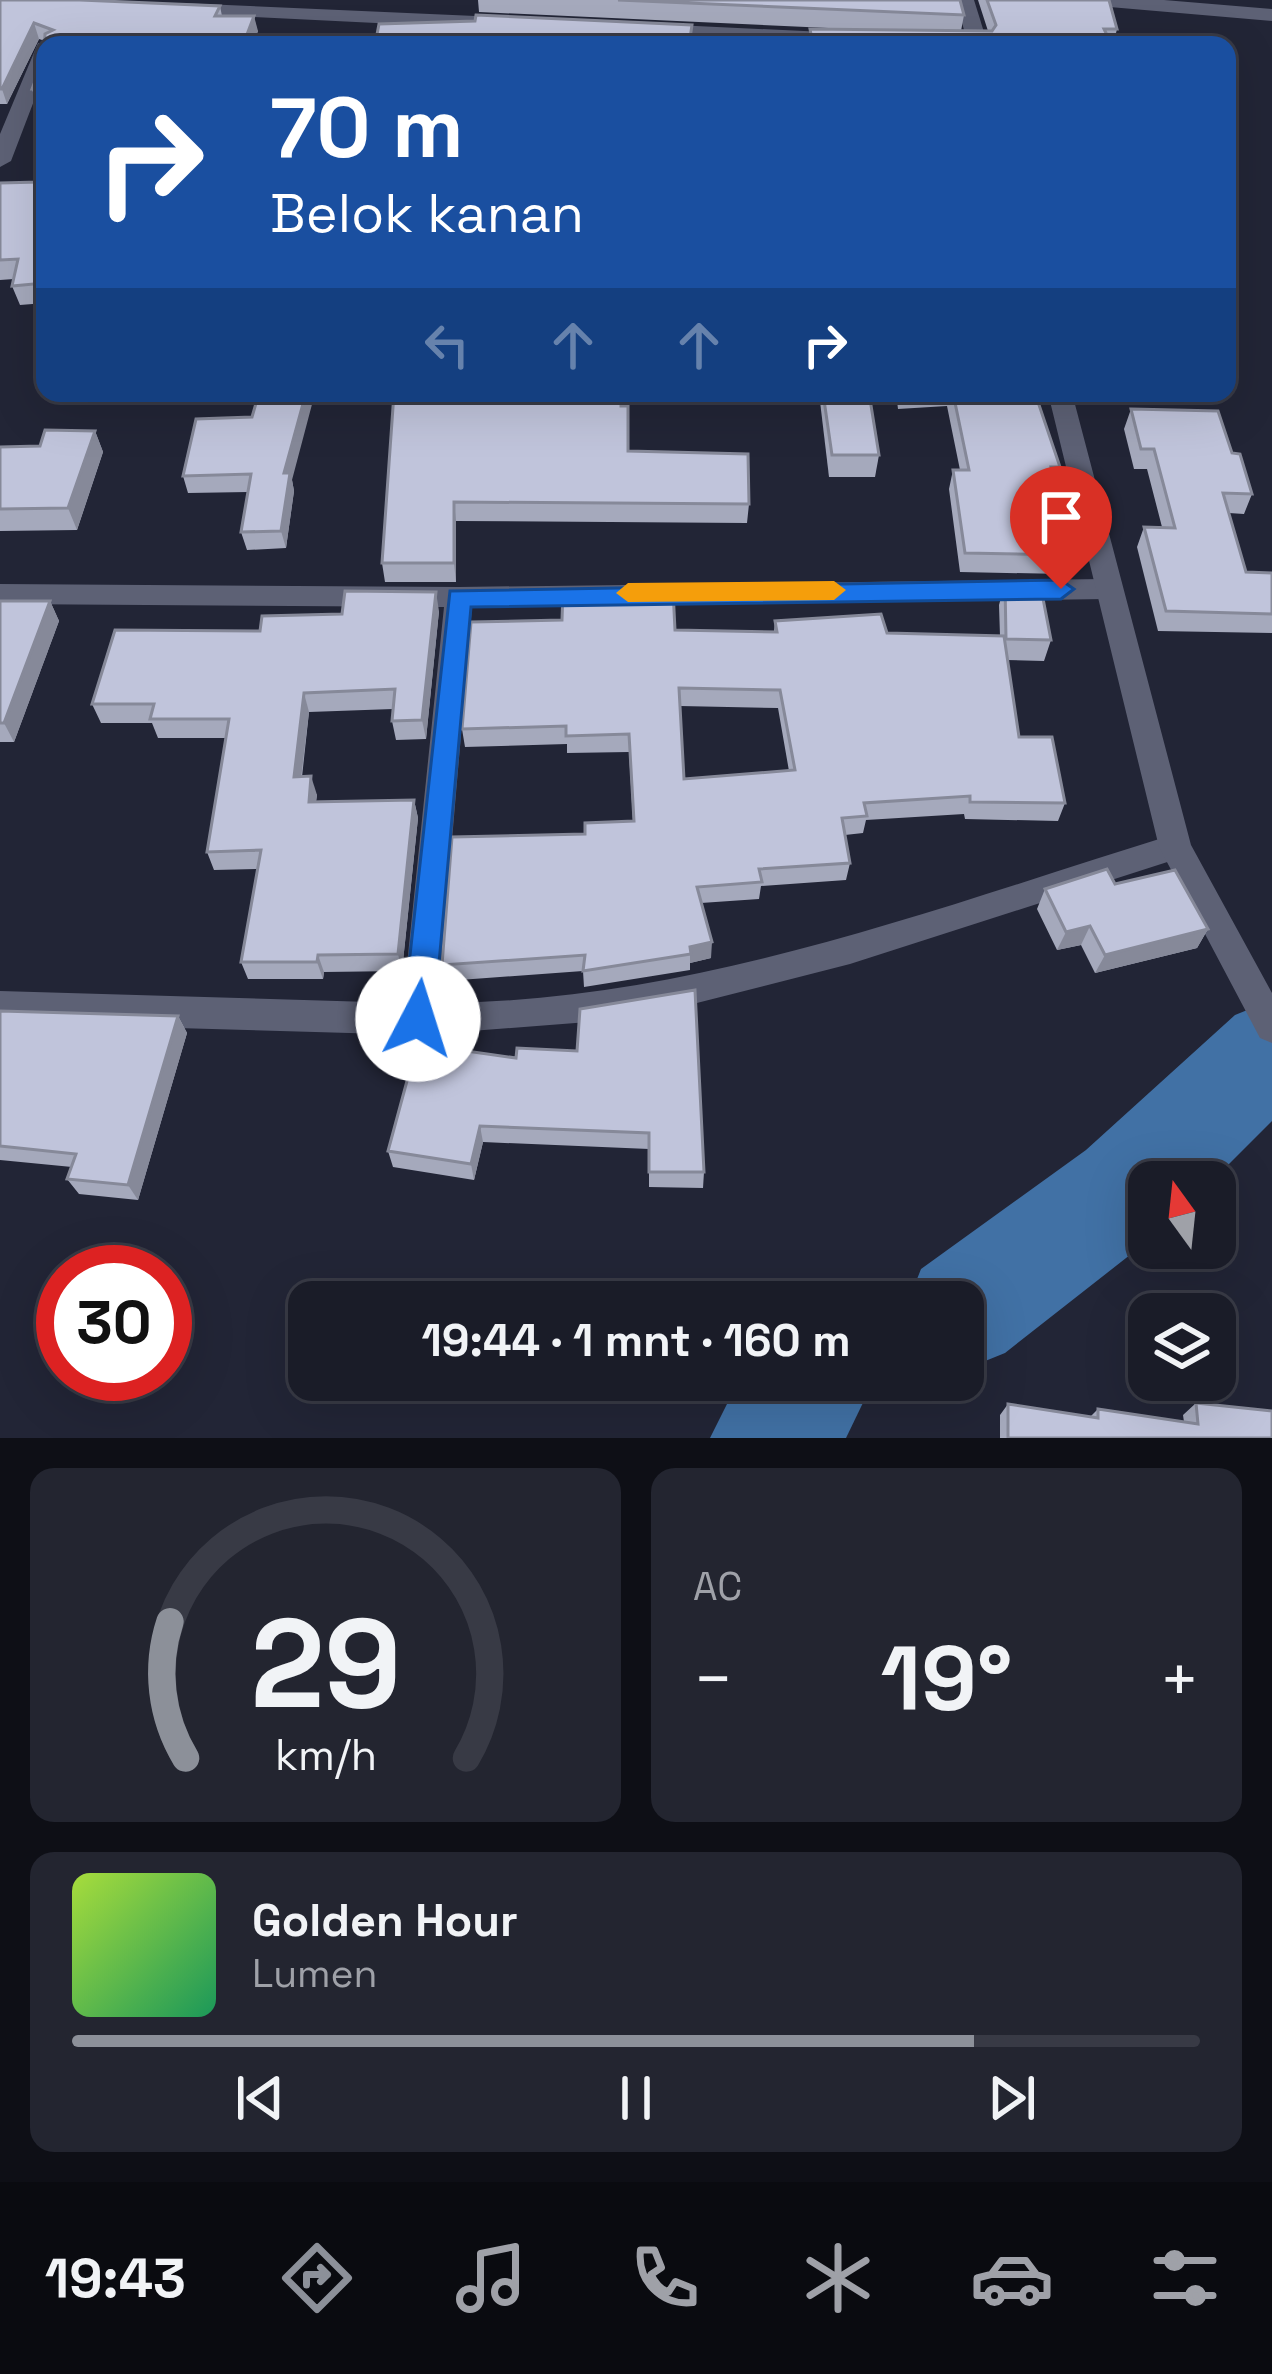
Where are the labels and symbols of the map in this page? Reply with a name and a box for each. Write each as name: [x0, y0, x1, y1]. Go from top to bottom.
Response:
pin: [1010, 466, 1112, 589]
position arrow: [355, 956, 481, 1082]
north arrow: [1128, 1161, 1236, 1269]
speed limit sign: 30: [36, 1245, 192, 1401]

